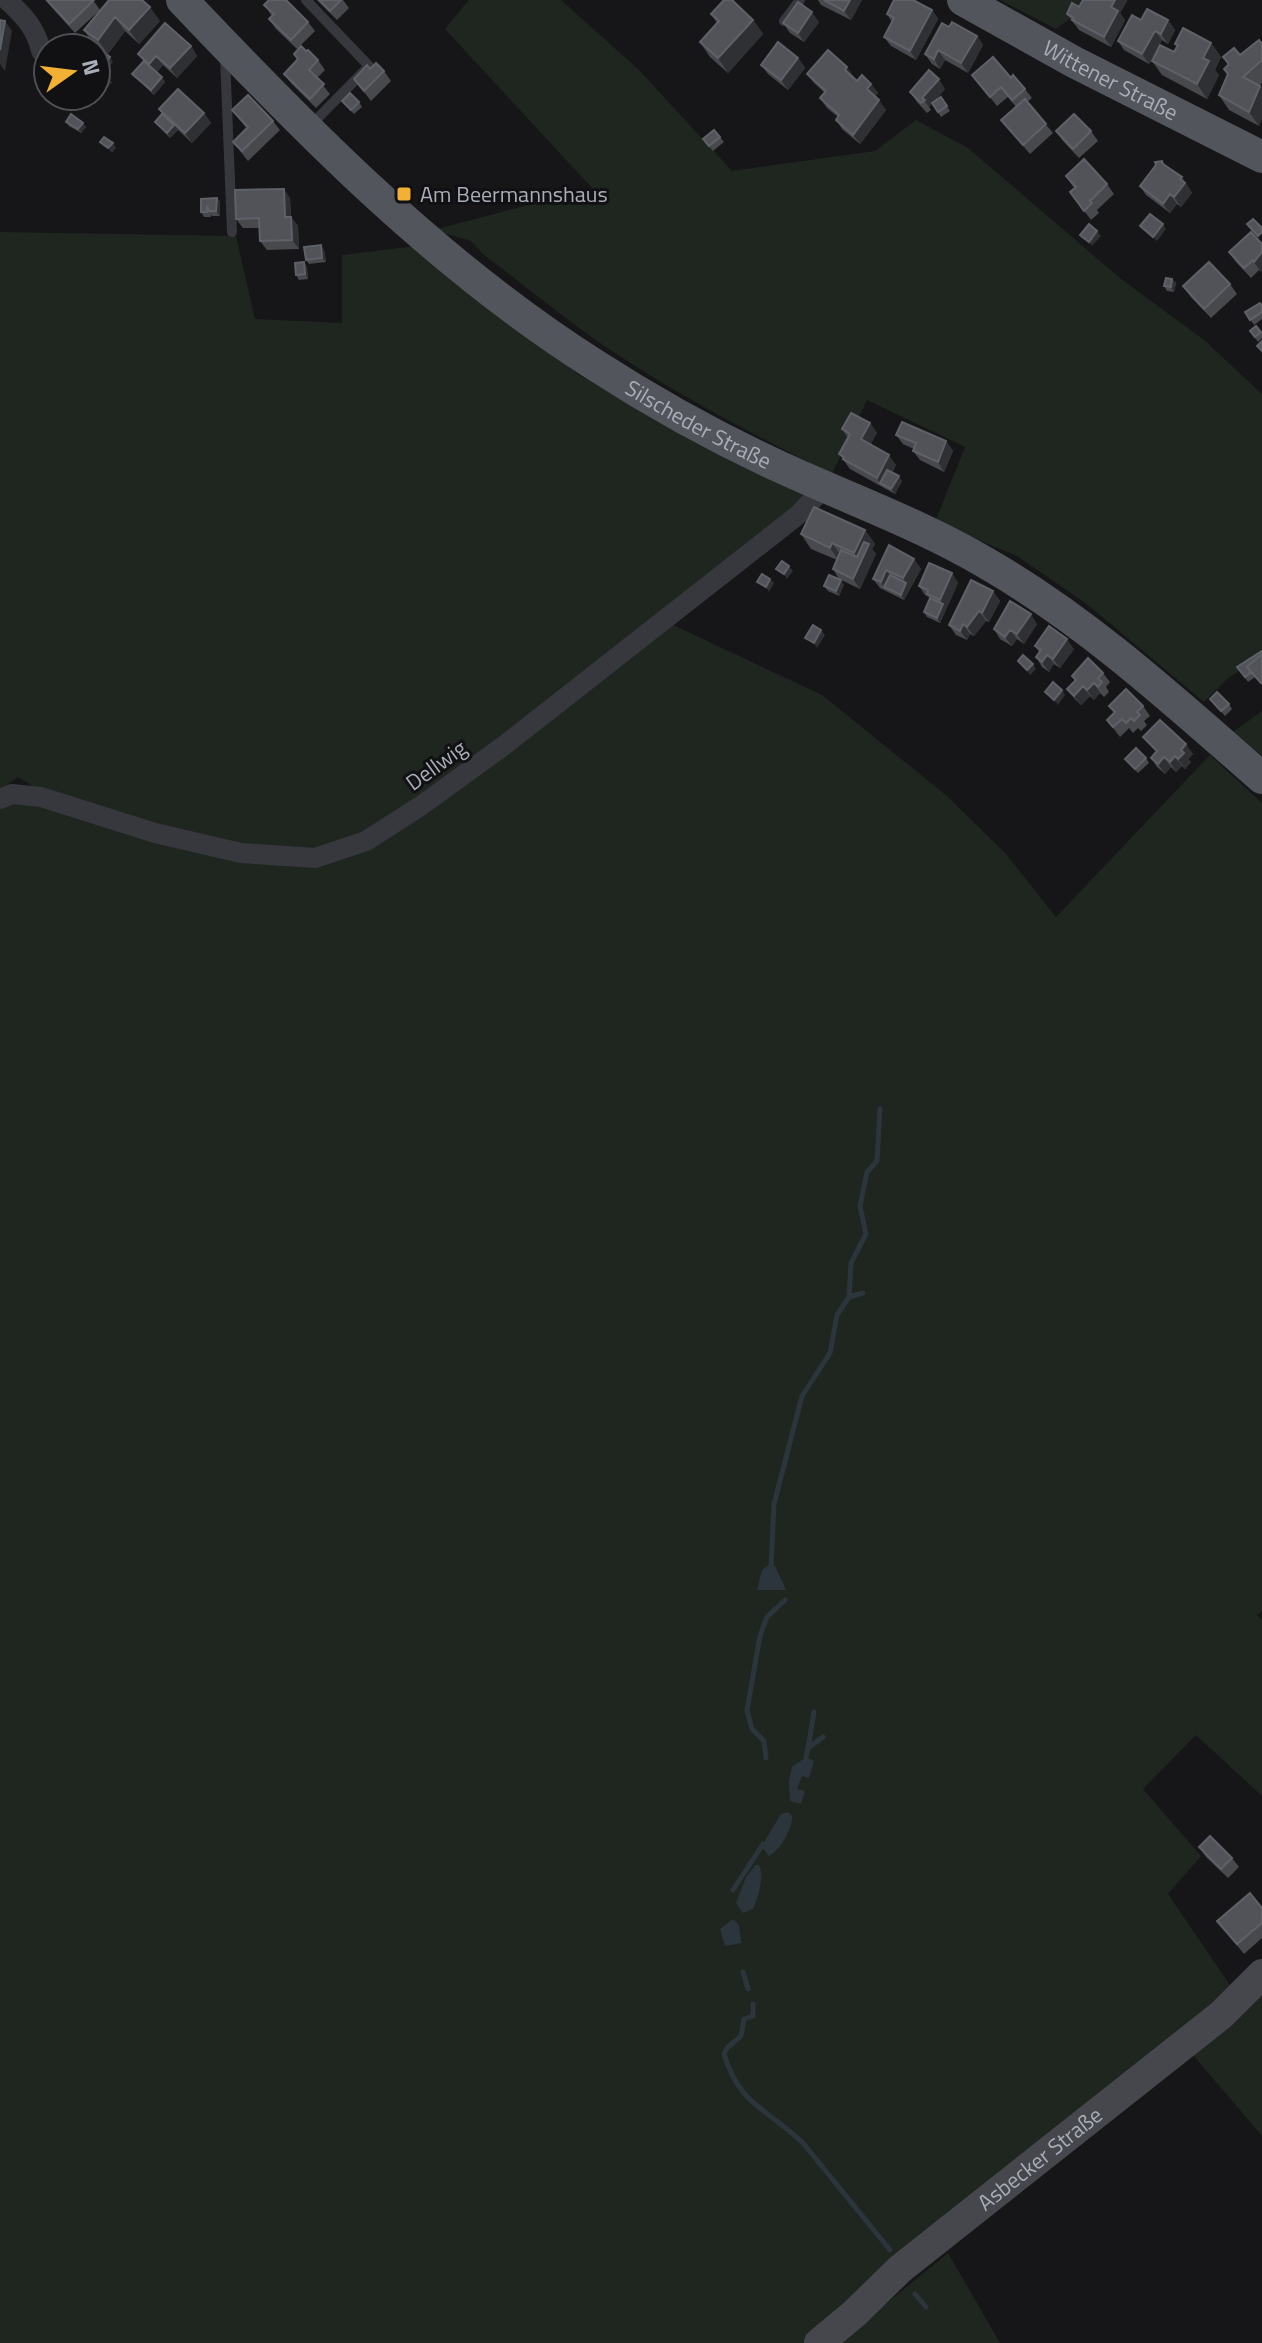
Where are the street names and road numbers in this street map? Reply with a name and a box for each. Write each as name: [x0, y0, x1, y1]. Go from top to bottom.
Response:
street label: Wittener Straße: [1037, 31, 1184, 129]
street label: Silscheder Straße: [619, 371, 777, 478]
street label: Dellwig: [398, 731, 474, 799]
street label: Asbecker Straße: [970, 2098, 1110, 2219]

